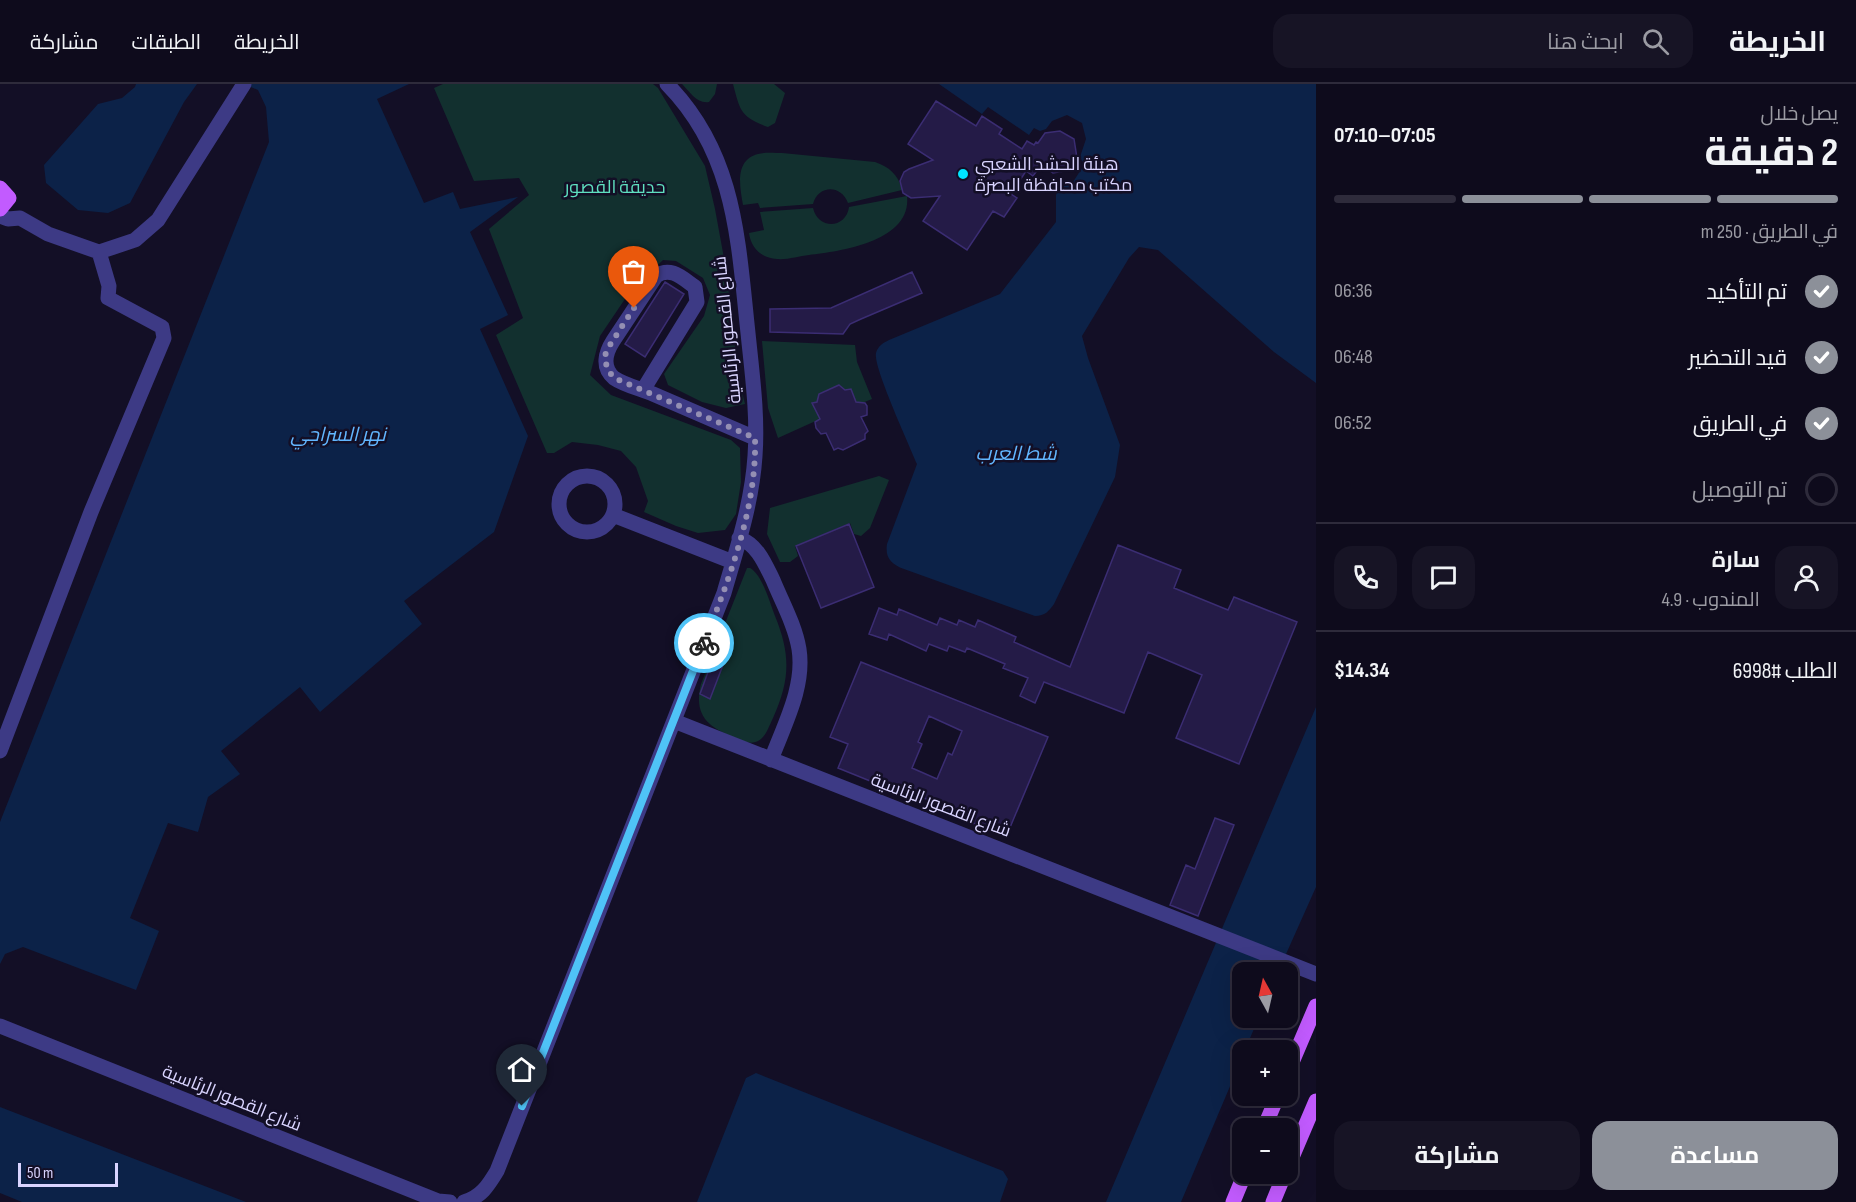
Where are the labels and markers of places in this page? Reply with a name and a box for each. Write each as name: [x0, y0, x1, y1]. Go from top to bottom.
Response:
place label: هيئة الحشد الشعبي مكتب محافظة البصرة: [975, 154, 1132, 196]
marker: هيئة الحشد الشعبي مكتب محافظة البصرة: [956, 167, 970, 181]
pin: [608, 246, 659, 308]
pin: [496, 1044, 547, 1106]

